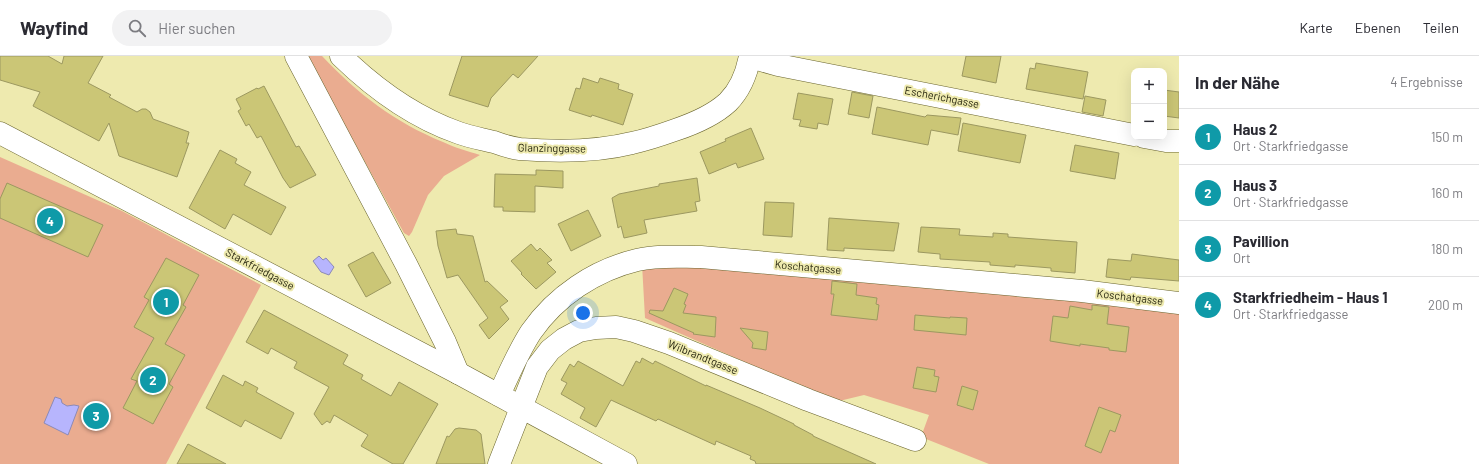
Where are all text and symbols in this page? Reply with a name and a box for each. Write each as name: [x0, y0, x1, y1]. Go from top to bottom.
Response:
search box: [112, 10, 392, 46]
text: Wayfind: [20, 16, 88, 39]
icon: search: [126, 17, 148, 39]
text: Hier suchen: [158, 19, 235, 37]
text: Karte: [1299, 19, 1333, 36]
text: Ebenen: [1355, 19, 1401, 36]
text: Teilen: [1423, 19, 1459, 36]
map controls: [1131, 68, 1167, 140]
button: +: [1131, 68, 1167, 104]
text: In der Nähe: [1195, 72, 1280, 92]
text: 4 Ergebnisse: [1390, 74, 1463, 90]
street label: Escherichgasse: [904, 83, 981, 110]
button: −: [1131, 104, 1167, 140]
text: Haus 2: [1233, 120, 1277, 138]
text: 1: [1206, 129, 1210, 145]
text: 150 m: [1431, 129, 1463, 145]
text: Ort · Starkfriedgasse: [1233, 138, 1348, 154]
street label: Glanzinggasse: [518, 140, 586, 155]
text: Haus 3: [1233, 176, 1277, 194]
text: 2: [1204, 185, 1212, 201]
text: 160 m: [1431, 185, 1463, 201]
text: Ort · Starkfriedgasse: [1233, 194, 1348, 210]
pin: 4: [37, 206, 63, 236]
text: Pavillion: [1233, 232, 1289, 250]
text: 3: [1204, 241, 1212, 257]
text: 180 m: [1431, 241, 1463, 257]
street label: Starkfriedgasse: [224, 245, 297, 292]
text: Ort: [1233, 250, 1251, 266]
street label: Koschatgasse: [774, 257, 842, 276]
street label: Koschatgasse: [1096, 286, 1164, 307]
pin: 1: [153, 287, 179, 317]
text: Starkfriedheim - Haus 1: [1233, 288, 1388, 306]
text: 4: [1204, 297, 1212, 313]
text: 200 m: [1428, 297, 1463, 313]
your location: [573, 303, 593, 323]
text: Ort · Starkfriedgasse: [1233, 306, 1348, 322]
street label: Wilbrandtgasse: [666, 337, 740, 377]
pin: 2: [140, 365, 166, 395]
pin: 3: [83, 401, 109, 431]

